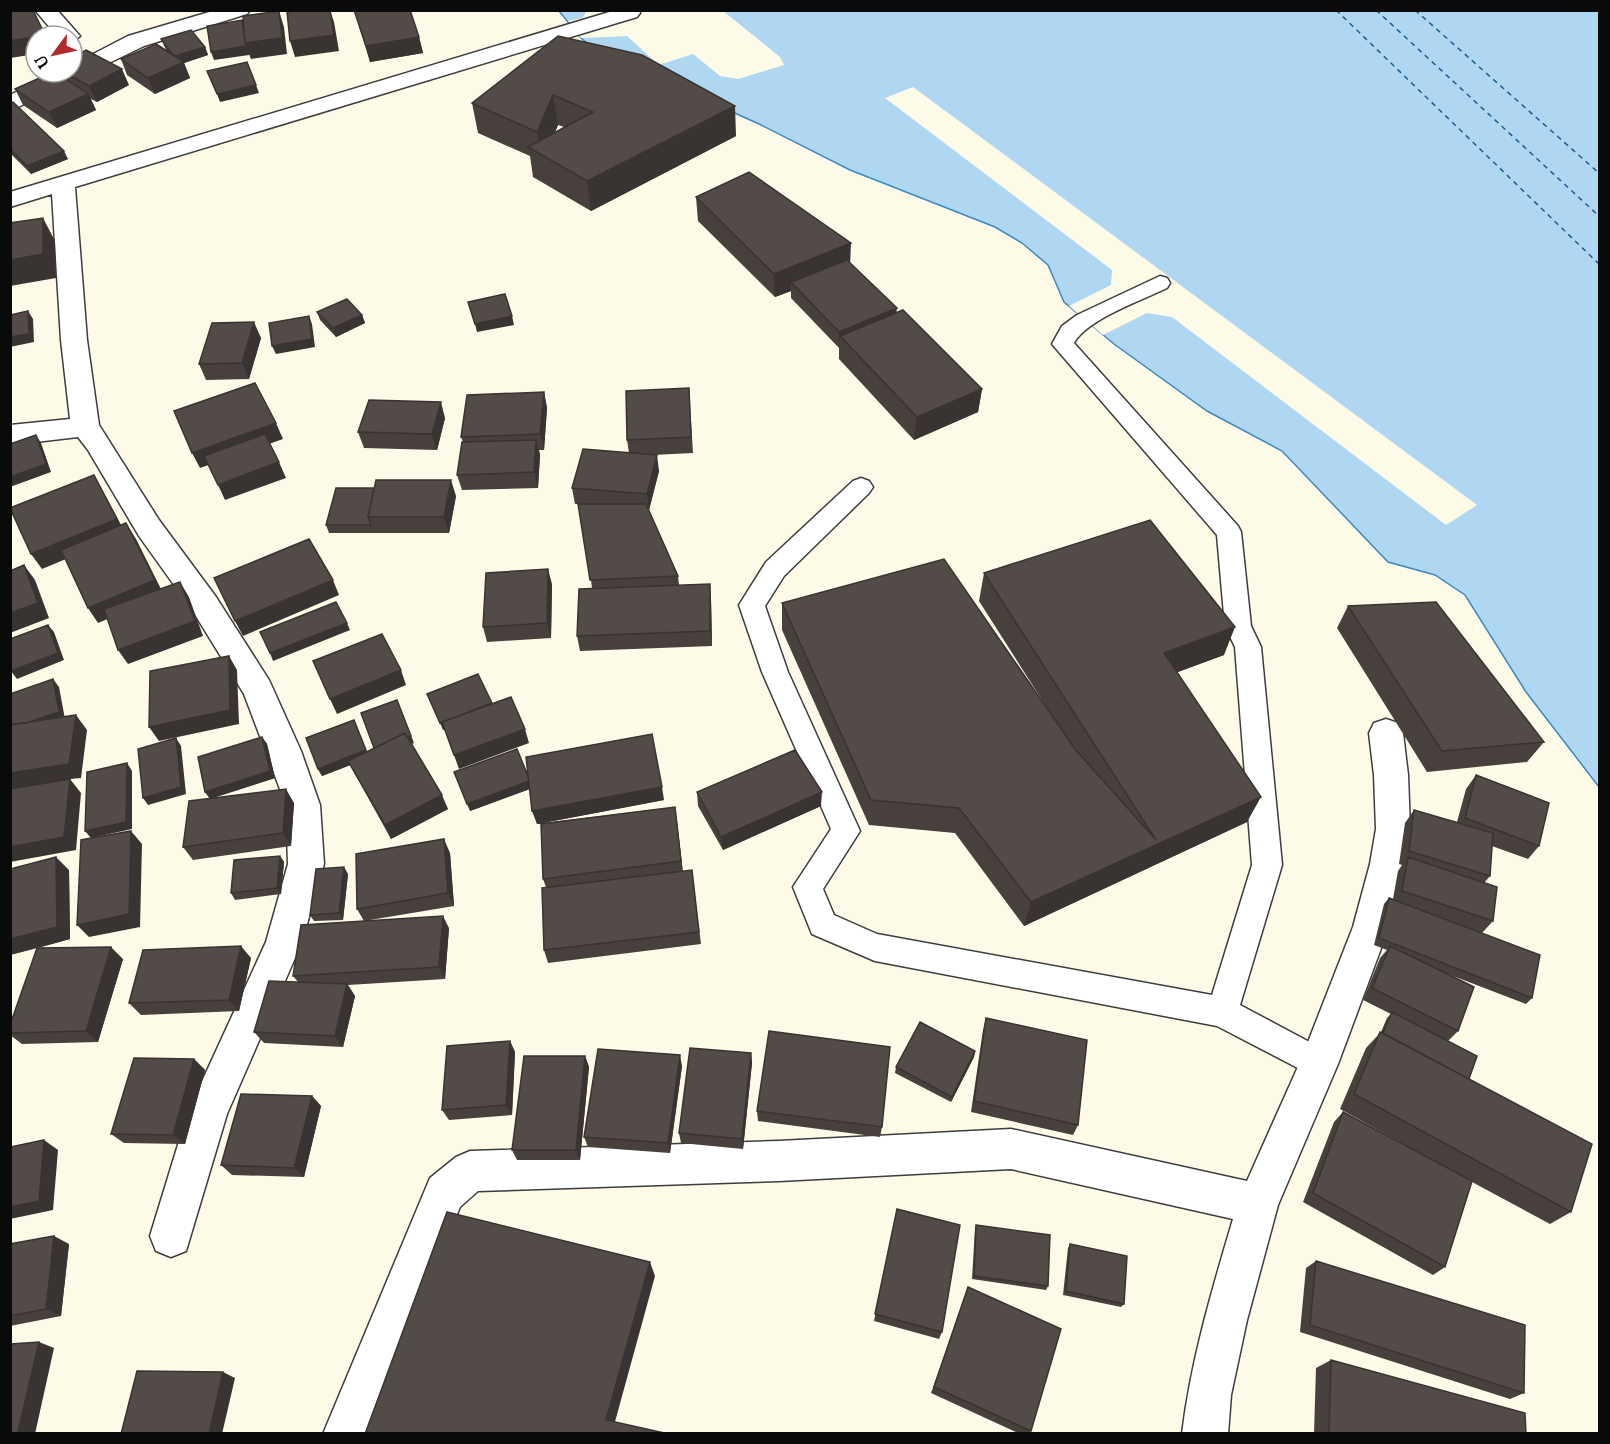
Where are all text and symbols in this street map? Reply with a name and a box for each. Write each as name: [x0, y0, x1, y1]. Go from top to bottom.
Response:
north arrow: [24, 24, 84, 84]
text: U: [30, 52, 53, 73]

